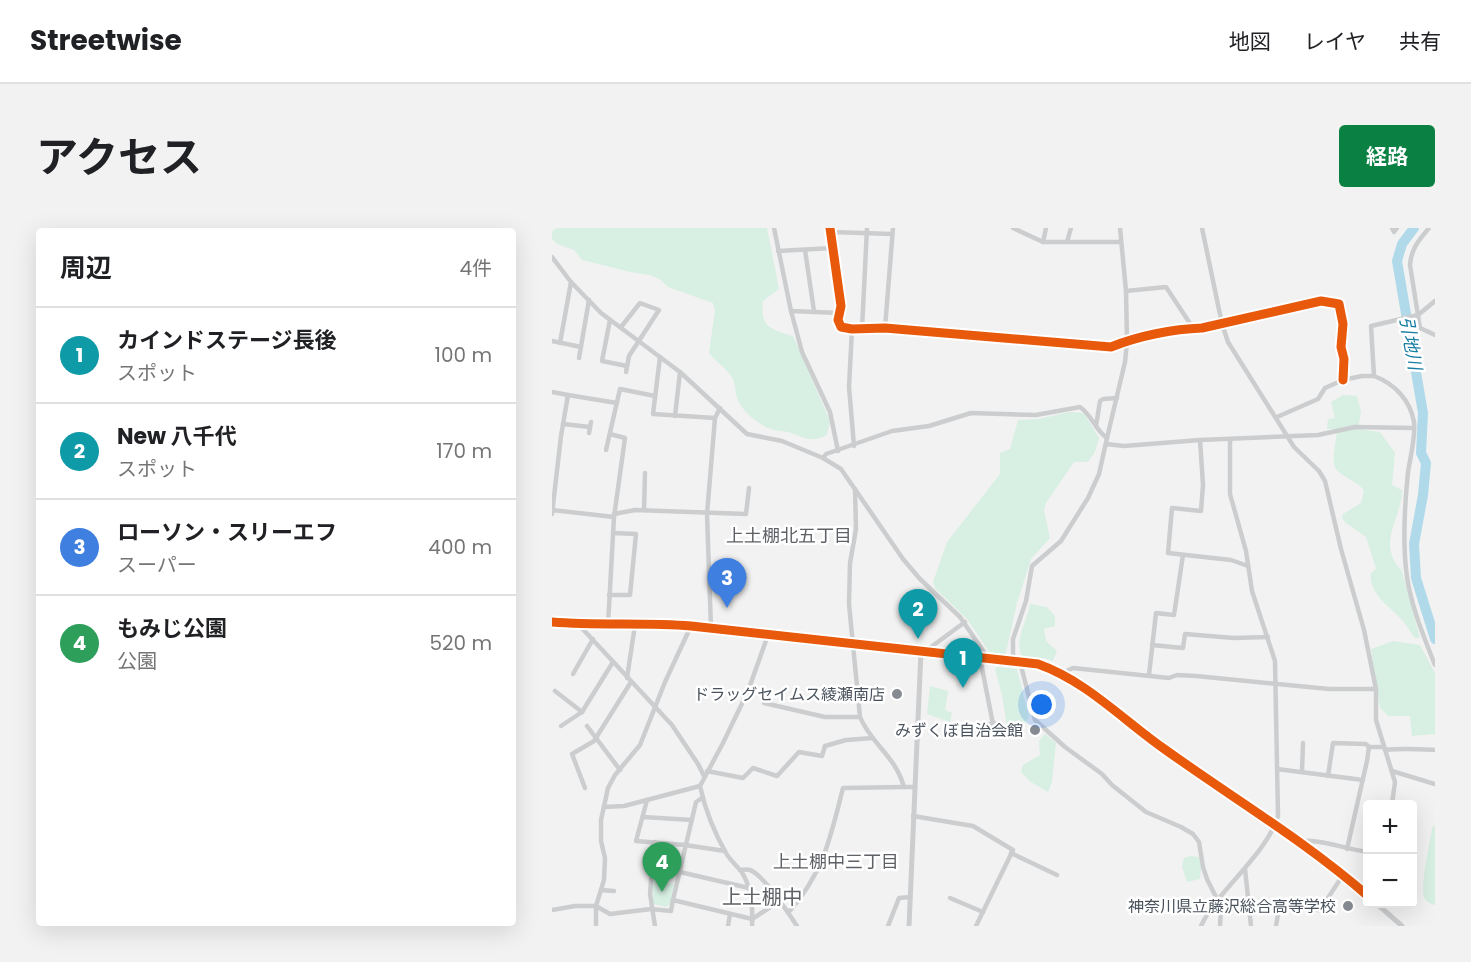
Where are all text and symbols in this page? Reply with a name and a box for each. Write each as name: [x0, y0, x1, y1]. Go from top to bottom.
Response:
text: Streetwise: [30, 21, 182, 60]
text: 地図: [1229, 27, 1271, 56]
text: レイヤ: [1304, 27, 1366, 56]
text: 共有: [1399, 27, 1441, 56]
button: 経路: [1339, 125, 1435, 187]
text: アクセス: [36, 128, 202, 187]
text: 周辺: [60, 250, 112, 286]
text: 4件: [459, 254, 492, 282]
water label: 引地川: [1394, 314, 1428, 374]
text: カインドステージ長後: [117, 325, 337, 356]
text: 1: [76, 341, 83, 369]
text: 100 m: [435, 341, 492, 369]
text: スポット: [117, 359, 197, 387]
text: New 八千代: [117, 421, 237, 452]
text: 2: [74, 437, 85, 465]
text: 170 m: [436, 437, 492, 465]
text: スポット: [117, 455, 197, 483]
text: ローソン・スリーエフ: [117, 517, 337, 548]
district label: 上土棚北五丁目: [726, 523, 852, 548]
text: 3: [73, 533, 86, 561]
text: 400 m: [428, 533, 492, 561]
text: スーパー: [117, 551, 197, 579]
pin: 3: [708, 558, 747, 608]
pin: 2: [898, 590, 938, 639]
text: もみじ公園: [117, 613, 227, 644]
text: 4: [73, 629, 86, 657]
text: 520 m: [429, 629, 492, 657]
pin: 1: [944, 638, 982, 688]
text: 公園: [117, 647, 157, 675]
place label: ドラッグセイムス綾瀬南店: [693, 683, 885, 706]
marker: ドラッグセイムス綾瀬南店: [890, 687, 904, 701]
your location: [1027, 690, 1056, 719]
place label: みずくぼ自治会館: [895, 719, 1023, 742]
marker: みずくぼ自治会館: [1028, 723, 1042, 737]
map controls: [1363, 800, 1417, 908]
button: +: [1363, 800, 1417, 854]
pin: 4: [642, 842, 682, 892]
district label: 上土棚中三丁目: [773, 849, 899, 874]
button: −: [1363, 854, 1417, 908]
district label: 上土棚中: [722, 883, 802, 911]
place label: 神奈川県立藤沢総合高等学校: [1128, 895, 1336, 918]
marker: 神奈川県立藤沢総合高等学校: [1341, 899, 1355, 913]

